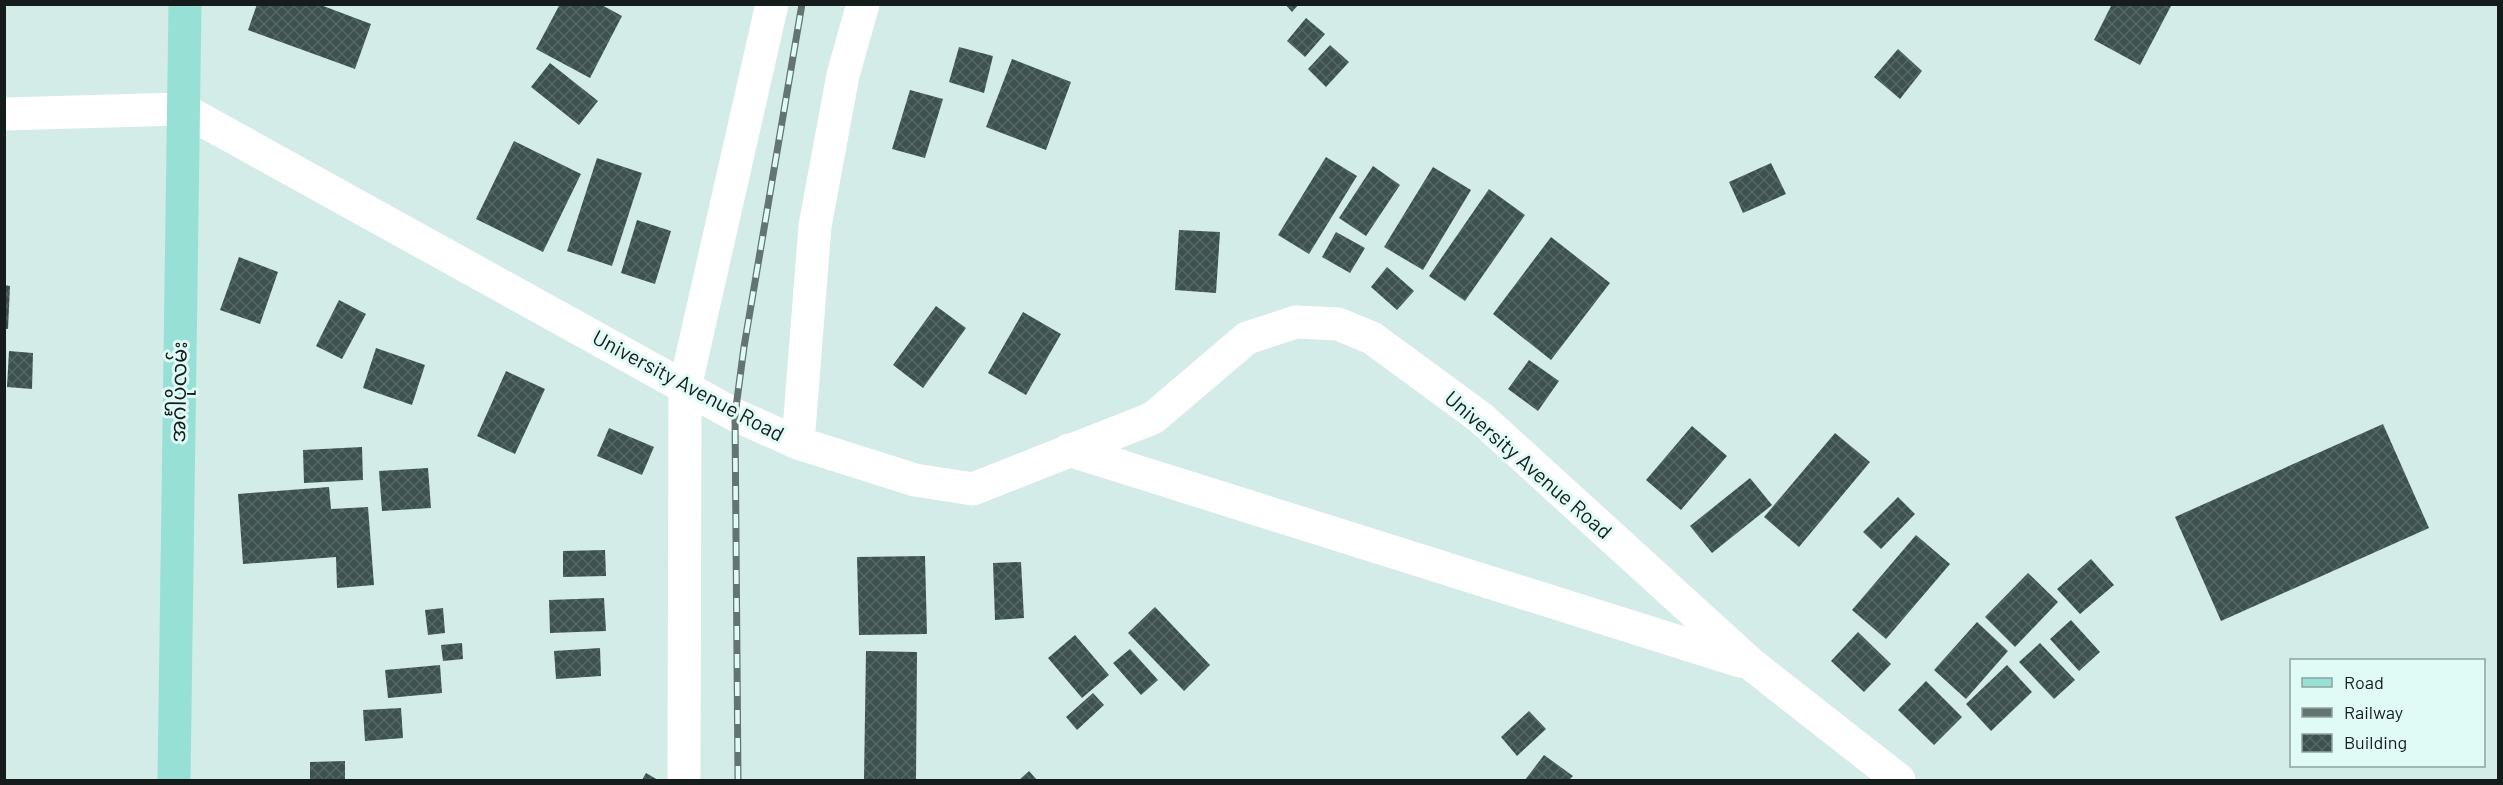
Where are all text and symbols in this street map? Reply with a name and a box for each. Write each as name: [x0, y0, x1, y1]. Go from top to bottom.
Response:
street label: University Avenue Road: [589, 324, 789, 446]
street label: အင်္ဂါပိုလမ်း: [162, 341, 197, 443]
street label: University Avenue Road: [1440, 385, 1618, 543]
legend: [2290, 659, 2485, 767]
text: Road: [2344, 671, 2384, 693]
text: Railway: [2344, 701, 2403, 723]
text: Building: [2344, 731, 2407, 753]

